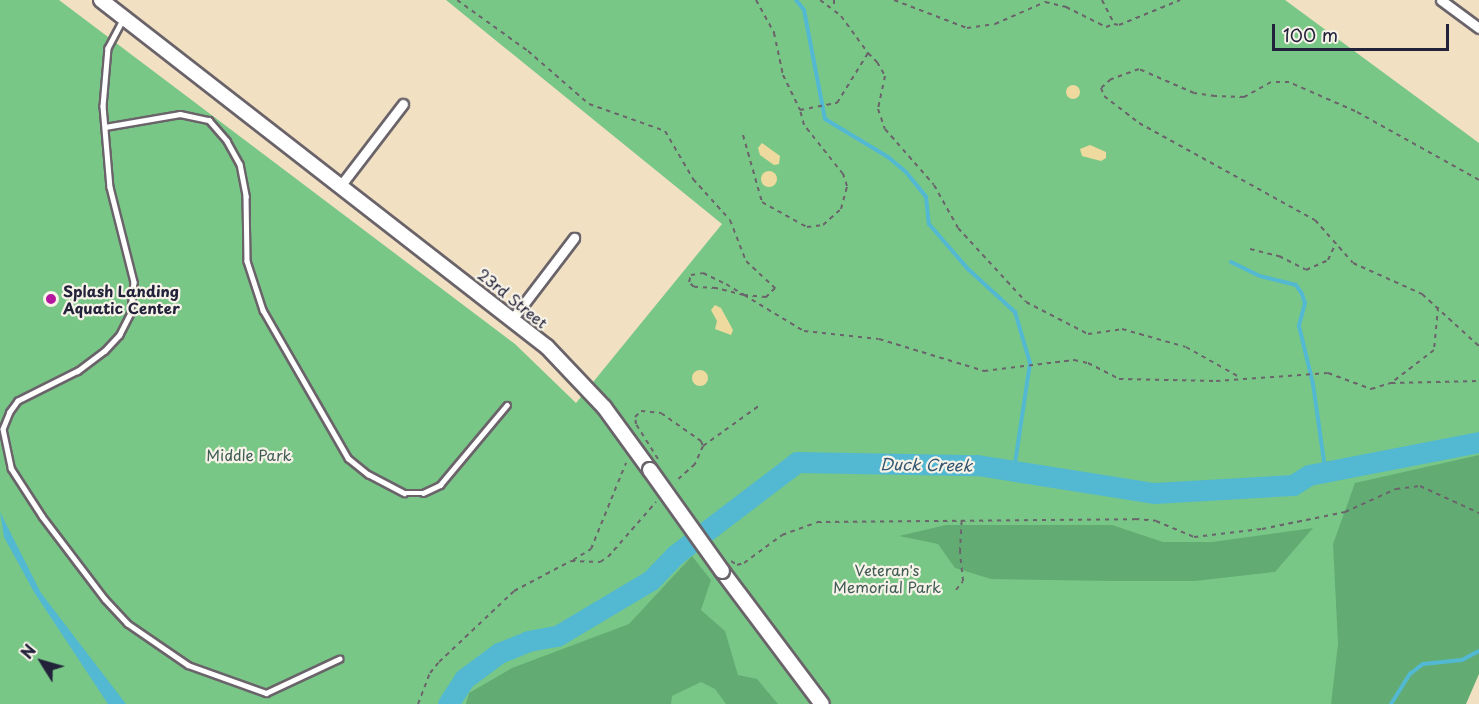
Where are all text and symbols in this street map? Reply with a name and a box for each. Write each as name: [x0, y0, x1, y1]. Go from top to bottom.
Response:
scale bar: [1275, 12, 1452, 50]
text: 100 m: [1283, 21, 1338, 48]
street label: 23rd Street: [474, 264, 552, 332]
place label: Splash Landing Aquatic Center: [63, 281, 179, 316]
marker: Splash Landing Aquatic Center: [44, 292, 58, 306]
park label: Middle Park: [206, 446, 292, 464]
water label: Duck Creek: [880, 454, 972, 474]
park label: Veteran's Memorial Park: [833, 560, 941, 595]
north arrow: [12, 632, 72, 692]
text: N: [14, 639, 41, 663]

